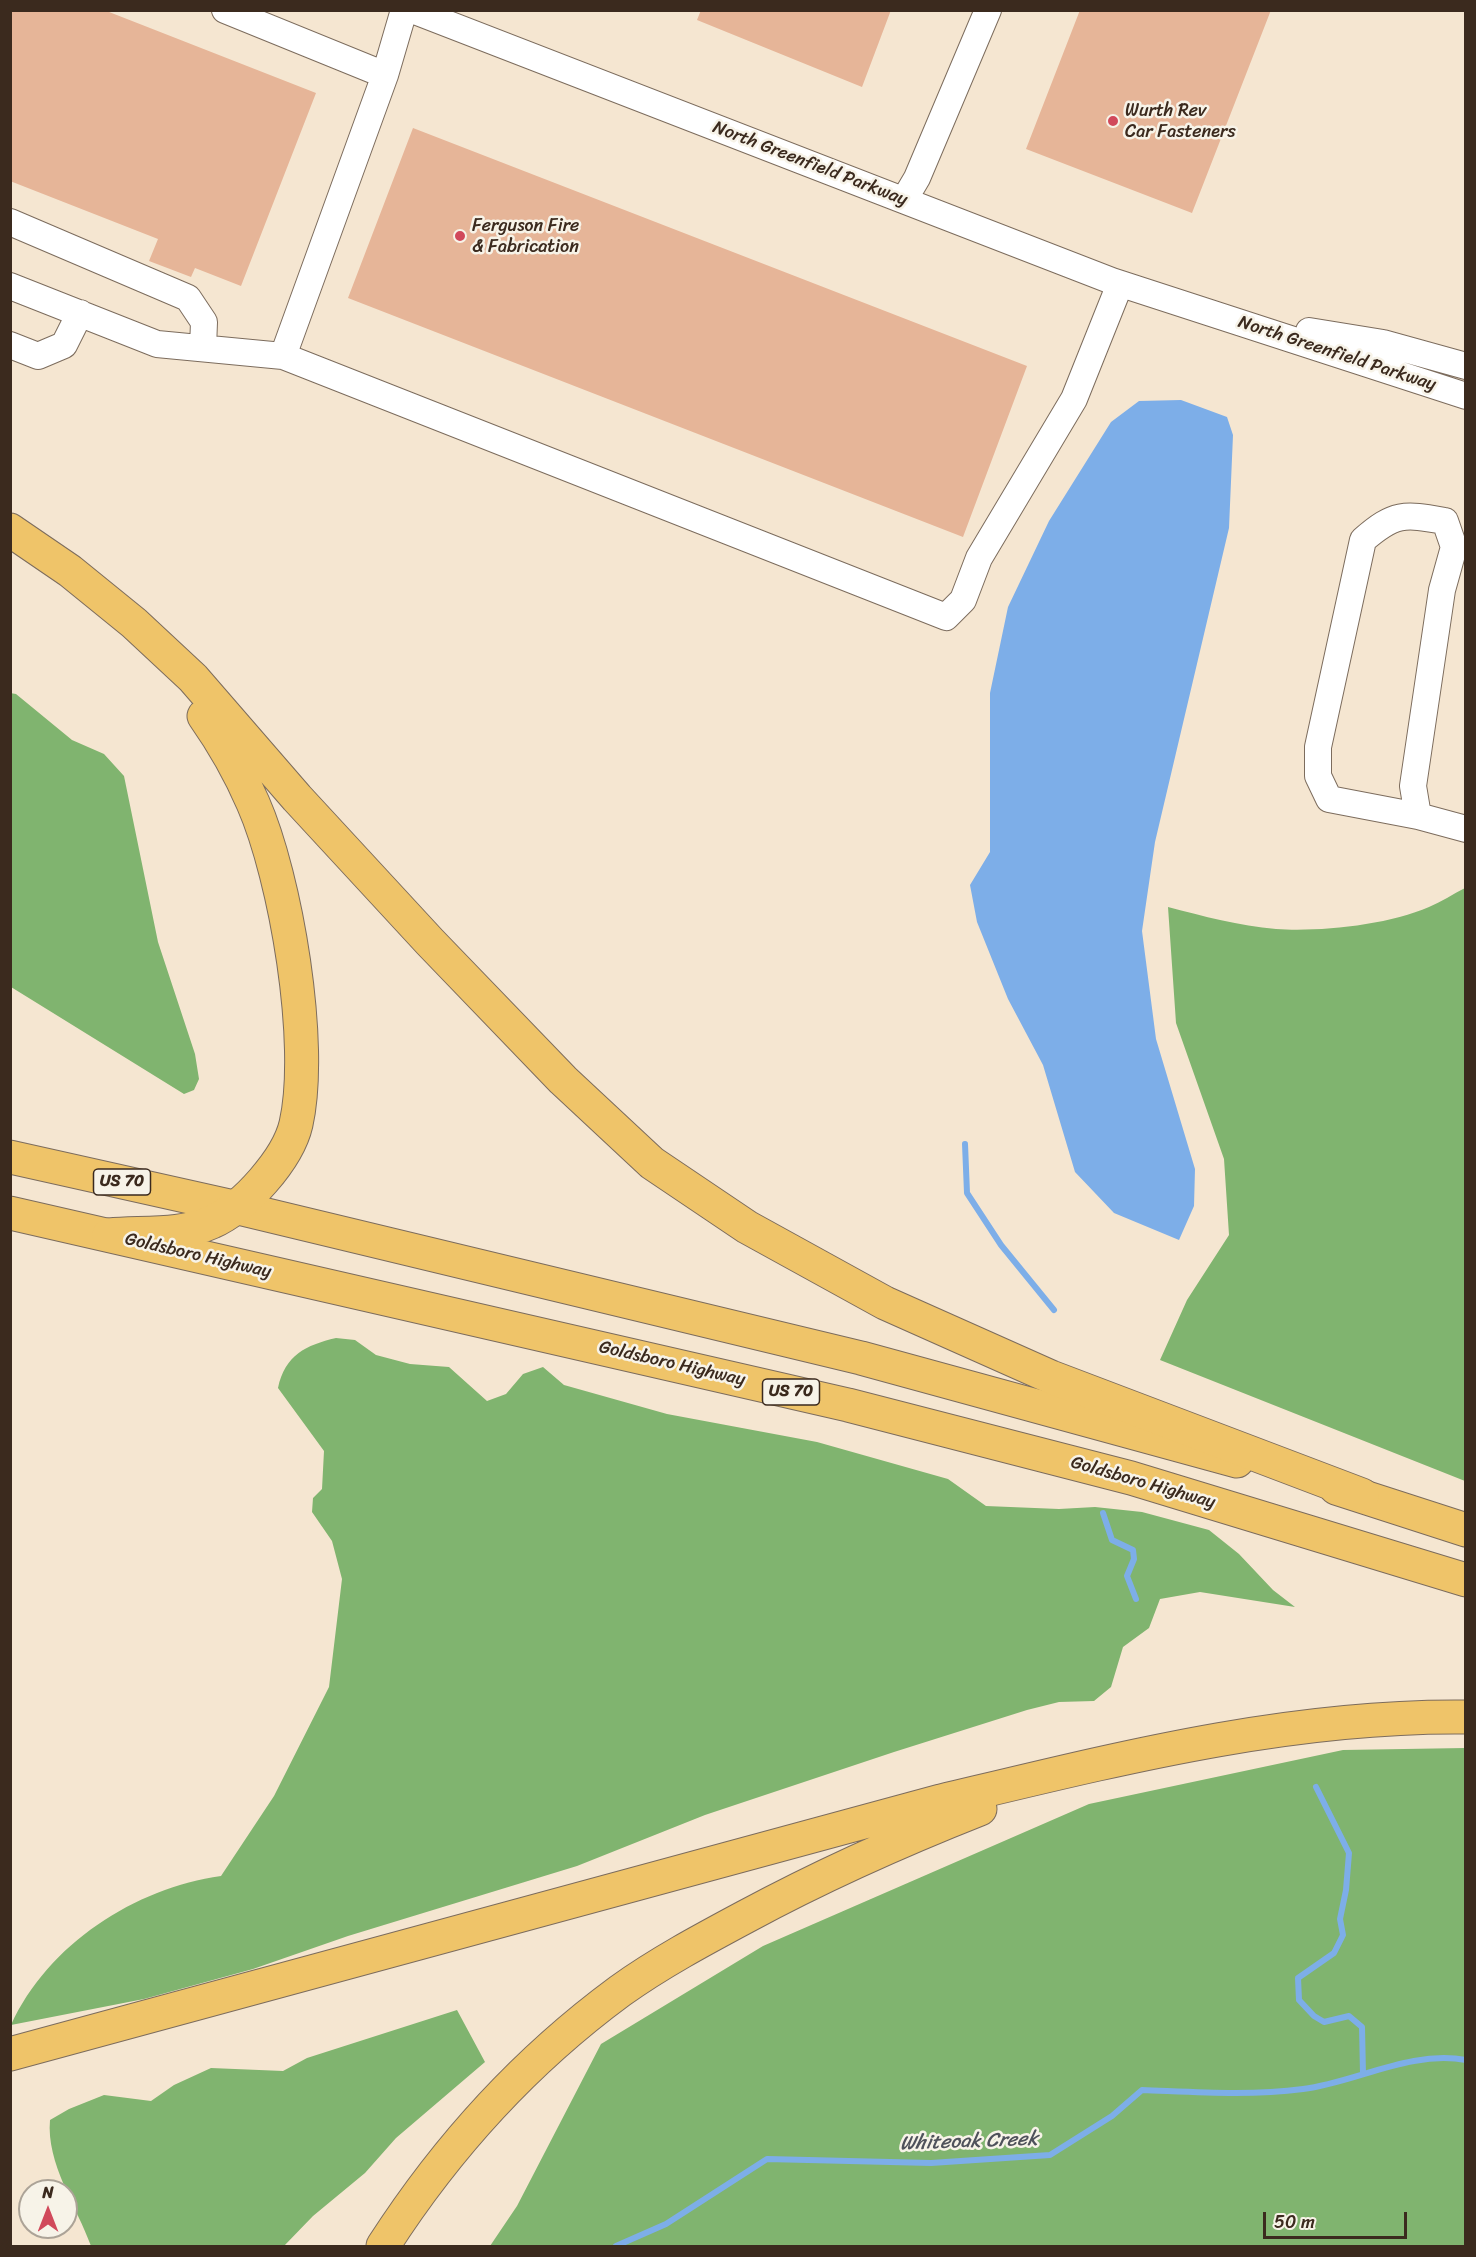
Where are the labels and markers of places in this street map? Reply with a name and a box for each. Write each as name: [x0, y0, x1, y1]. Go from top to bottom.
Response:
place label: Wurth Rev Car Fasteners: [1125, 100, 1236, 142]
marker: Wurth Rev Car Fasteners: [1106, 114, 1120, 128]
place label: Ferguson Fire & Fabrication: [472, 215, 579, 258]
marker: Ferguson Fire & Fabrication: [453, 229, 467, 243]

